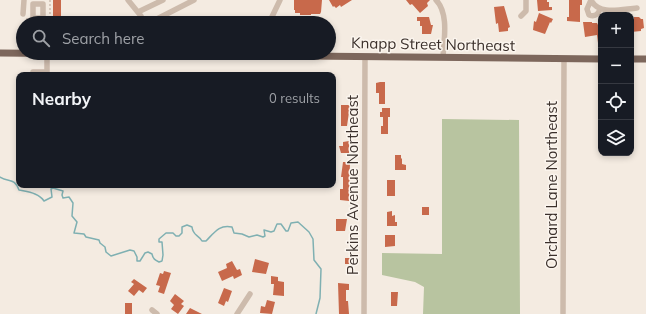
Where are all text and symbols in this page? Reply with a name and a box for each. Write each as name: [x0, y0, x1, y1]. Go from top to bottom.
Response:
map controls: [598, 12, 634, 156]
button: +: [598, 12, 634, 48]
search box: [16, 16, 336, 60]
icon: search: [30, 27, 52, 49]
text: Search here: [62, 29, 144, 48]
street label: Knapp Street Northeast: [351, 33, 515, 55]
button: −: [598, 48, 634, 84]
button: locate: [598, 84, 634, 120]
text: Nearby: [32, 88, 91, 109]
text: 0 results: [269, 90, 320, 106]
street label: Perkins Avenue Northeast: [343, 95, 362, 275]
street label: Orchard Lane Northeast: [542, 101, 561, 269]
button: layers: [598, 120, 634, 156]

